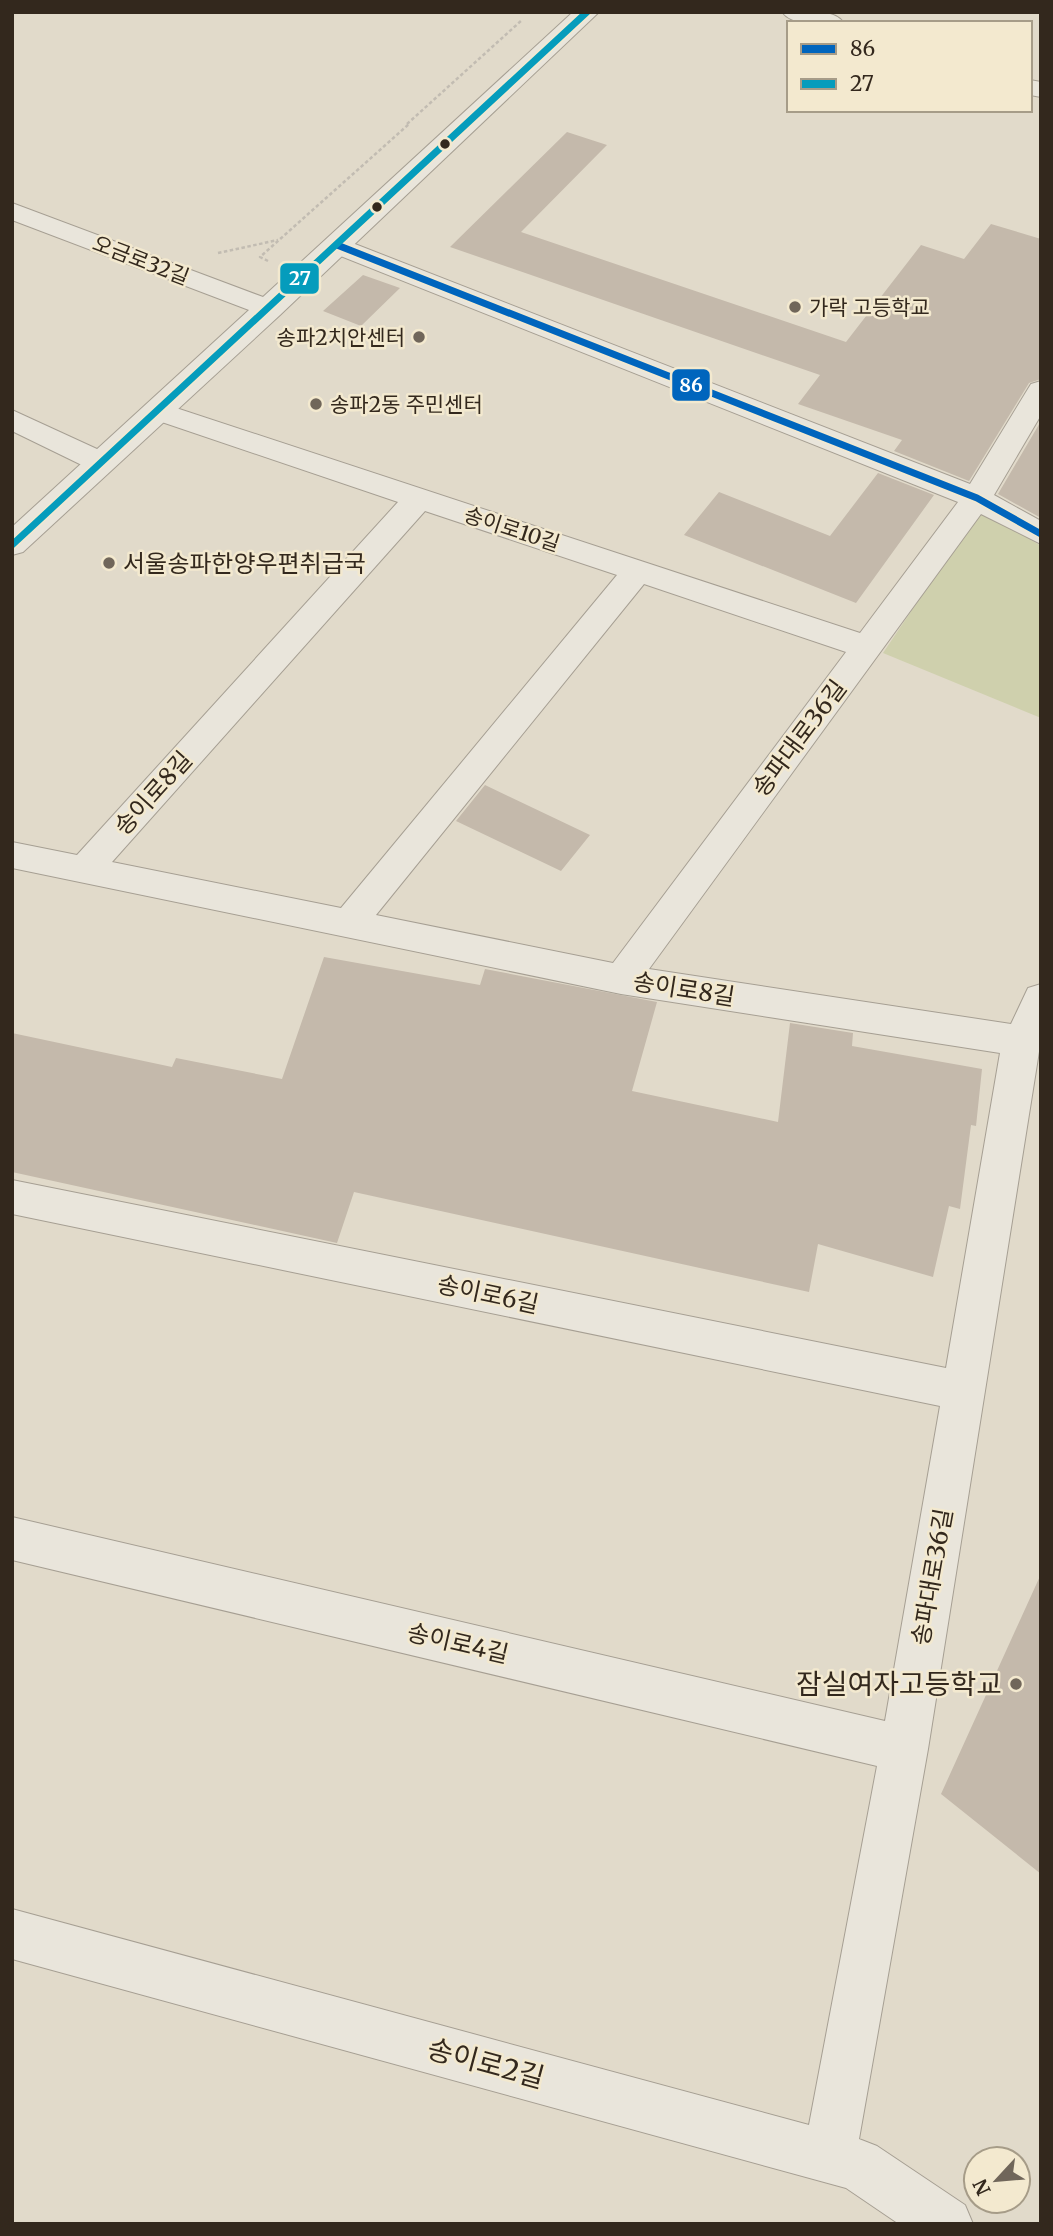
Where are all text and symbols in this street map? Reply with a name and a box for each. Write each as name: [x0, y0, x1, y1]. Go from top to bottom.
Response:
legend: [787, 21, 1032, 112]
text: 86: [850, 35, 875, 62]
text: 27: [850, 70, 874, 97]
unlabelled marker: [438, 137, 452, 151]
unlabelled marker: [370, 200, 384, 214]
street label: 오금로32길: [89, 229, 193, 291]
line badge: 27: [279, 262, 320, 295]
text: 27: [289, 266, 311, 290]
place label: 가락 고등학교: [809, 294, 930, 321]
marker: 가락 고등학교: [787, 299, 803, 315]
place label: 송파2치안센터: [277, 324, 405, 351]
marker: 송파2치안센터: [411, 329, 427, 345]
line badge: 86: [671, 368, 711, 402]
text: 86: [679, 373, 703, 397]
place label: 송파2동 주민센터: [330, 391, 483, 418]
marker: 송파2동 주민센터: [308, 396, 324, 412]
street label: 송이로10길: [461, 501, 563, 557]
place label: 서울송파한양우편취급국: [123, 548, 366, 579]
marker: 서울송파한양우편취급국: [101, 555, 117, 571]
street label: 송파대로36길: [745, 673, 853, 803]
street label: 송이로8길: [107, 744, 199, 842]
street label: 송이로8길: [631, 966, 737, 1012]
street label: 송이로6길: [434, 1268, 542, 1320]
street label: 송파대로36길: [905, 1506, 959, 1648]
street label: 송이로4길: [404, 1616, 512, 1670]
place label: 잠실여자고등학교: [796, 1666, 1002, 1702]
marker: 잠실여자고등학교: [1008, 1676, 1024, 1692]
street label: 송이로2길: [424, 2030, 548, 2096]
north arrow: [962, 2145, 1032, 2215]
text: N: [968, 2175, 996, 2199]

